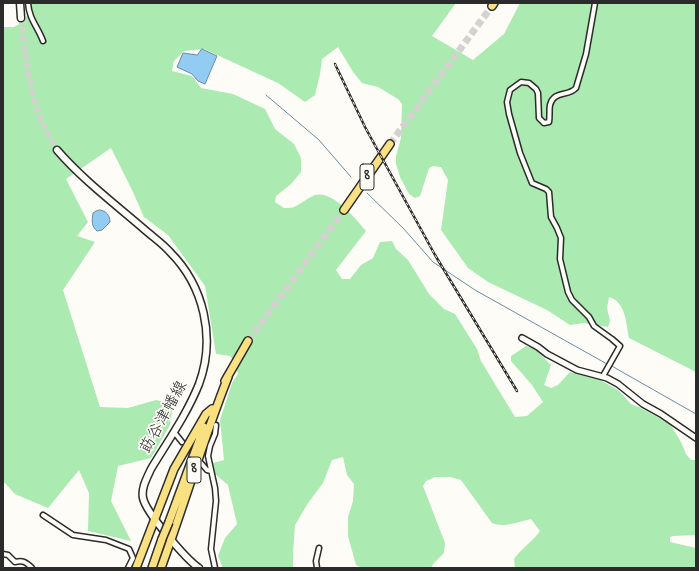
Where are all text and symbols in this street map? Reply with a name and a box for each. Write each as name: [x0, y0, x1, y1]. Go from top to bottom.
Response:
road number: 8: [360, 164, 374, 190]
street label: 莇谷津幡線: [137, 378, 193, 458]
road number: 8: [187, 457, 201, 483]

